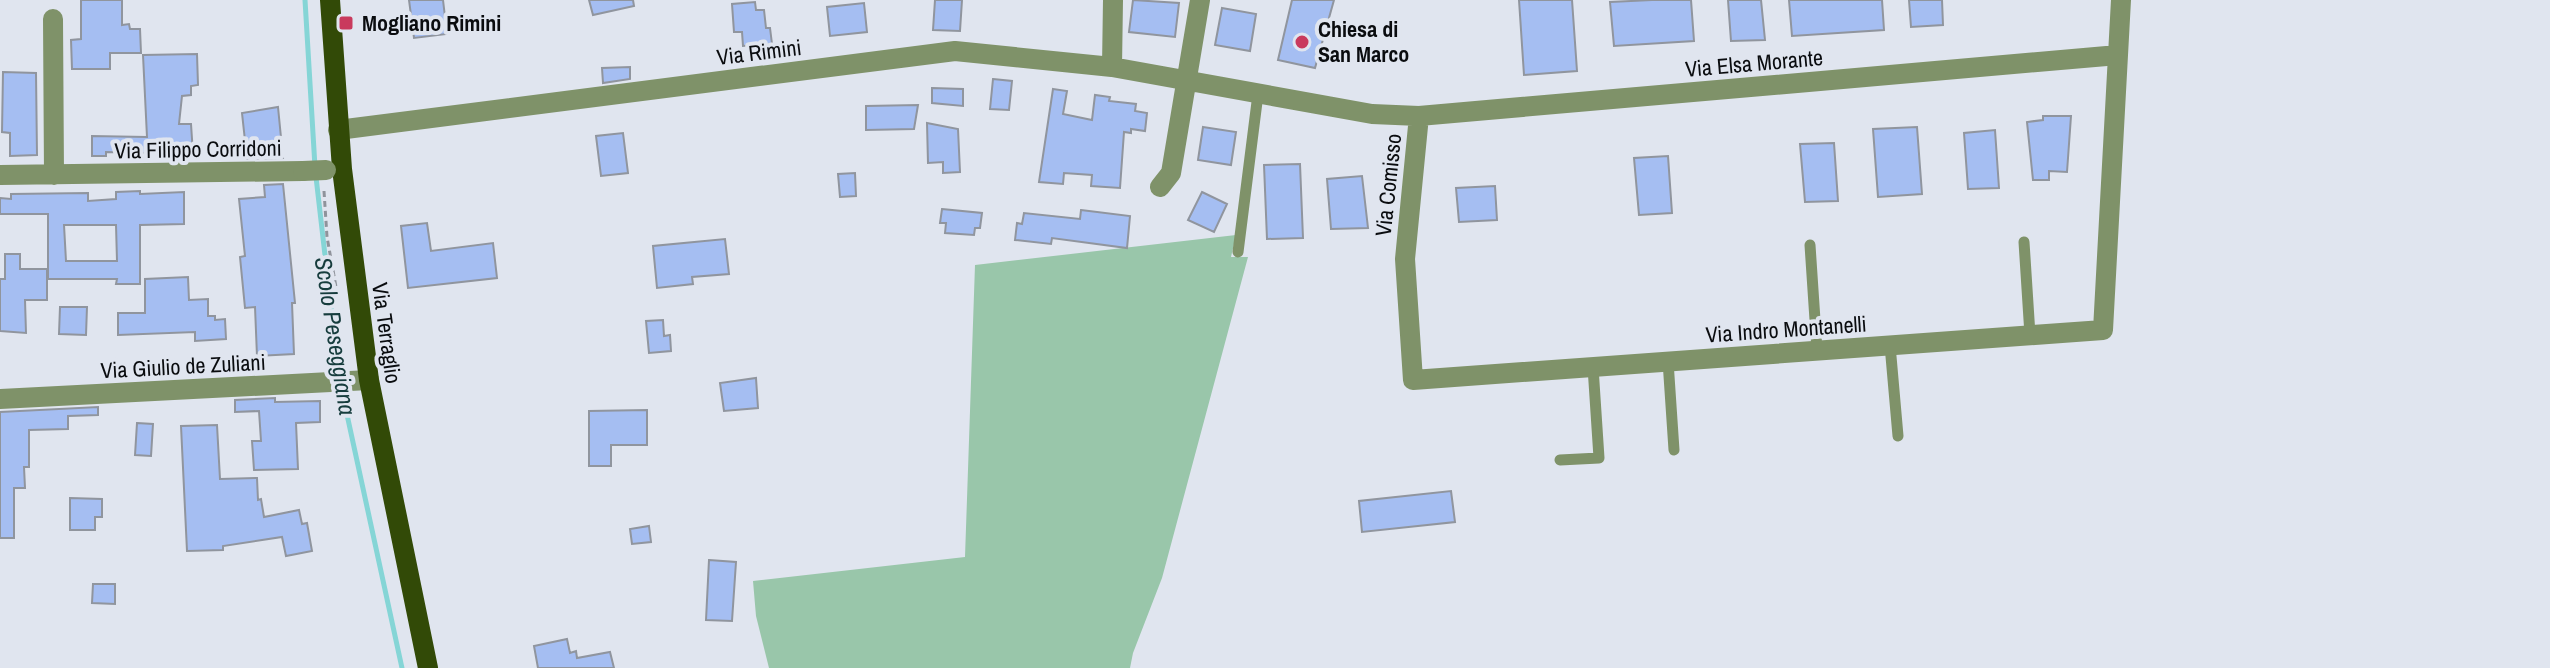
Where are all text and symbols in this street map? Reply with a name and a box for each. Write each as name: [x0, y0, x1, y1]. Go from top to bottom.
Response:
place label: Mogliano Rimini: [362, 8, 501, 38]
marker: Mogliano Rimini: [337, 14, 355, 32]
place label: Chiesa di San Marco: [1318, 14, 1409, 69]
street label: Via Rimini: [715, 32, 803, 72]
marker: Chiesa di San Marco: [1293, 33, 1311, 51]
street label: Via Elsa Morante: [1684, 42, 1824, 84]
street label: Via Comisso: [1368, 132, 1408, 238]
street label: Via Filippo Corridoni: [114, 133, 282, 165]
water label: Scolo Peseggiana: [308, 255, 364, 417]
street label: Via Terraglio: [365, 281, 409, 385]
street label: Via Indro Montanelli: [1705, 308, 1867, 350]
street label: Via Giulio de Zuliani: [100, 347, 266, 385]

